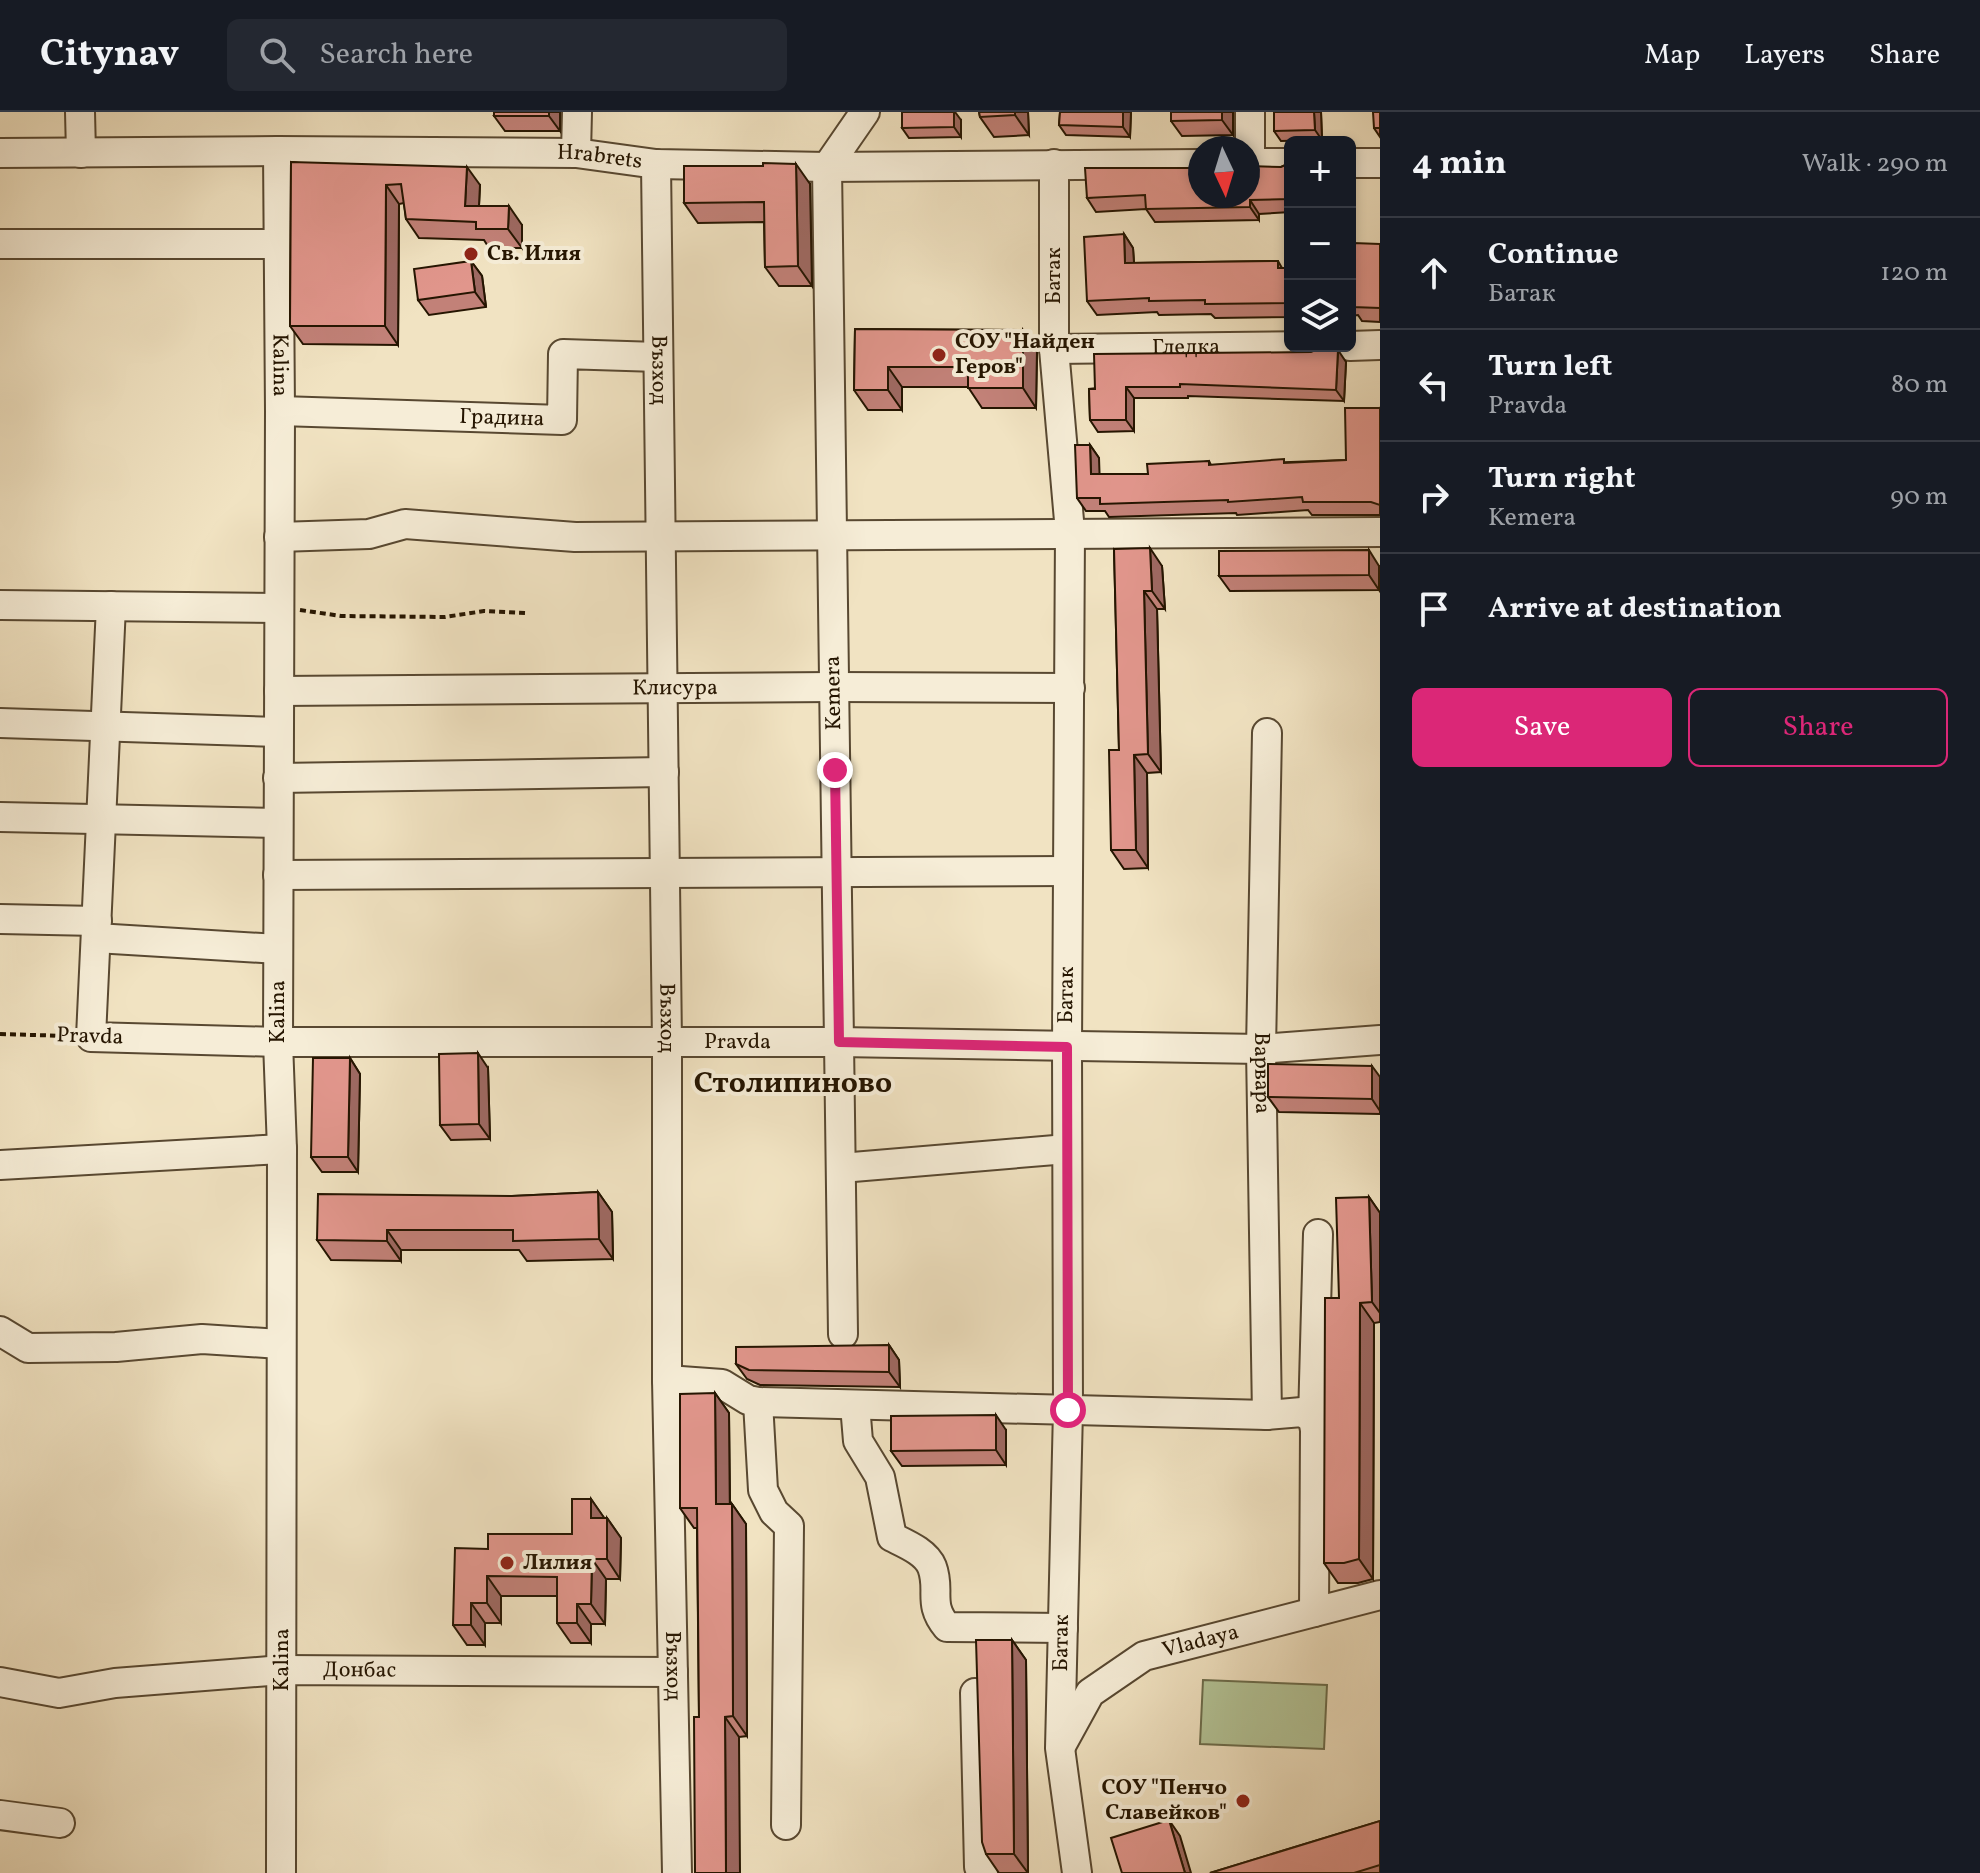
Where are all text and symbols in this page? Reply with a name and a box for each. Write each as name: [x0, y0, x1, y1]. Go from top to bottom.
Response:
search box: [227, 19, 787, 91]
text: Citynav: [40, 29, 179, 82]
icon: search: [255, 33, 299, 77]
text: Search here: [319, 34, 473, 76]
text: Map: [1644, 36, 1700, 75]
text: Layers: [1744, 36, 1825, 75]
text: Share: [1869, 36, 1940, 75]
north arrow: [1188, 136, 1260, 208]
map controls: [1284, 136, 1356, 352]
button: +: [1284, 136, 1356, 208]
street label: Hrabrets: [557, 137, 644, 177]
text: 4 min: [1412, 141, 1507, 188]
text: Walk · 290 m: [1802, 146, 1948, 182]
button: −: [1284, 208, 1356, 280]
text: Continue: [1488, 234, 1619, 276]
place label: Св. Илия: [487, 239, 581, 270]
marker: Св. Илия: [462, 245, 480, 263]
street label: Батак: [1039, 247, 1070, 305]
icon: ahead: [1412, 251, 1456, 295]
text: 120 m: [1880, 255, 1948, 291]
text: Батак: [1488, 276, 1556, 312]
button: layers: [1284, 280, 1356, 352]
place label: СОУ "Найден Геров": [955, 327, 1095, 383]
street label: Гледка: [1152, 332, 1220, 363]
street label: Kalina: [264, 333, 295, 397]
street label: Възход: [643, 335, 675, 406]
marker: СОУ "Найден Геров": [930, 346, 948, 364]
text: Turn left: [1488, 346, 1612, 388]
icon: left: [1412, 363, 1456, 407]
text: 80 m: [1891, 367, 1948, 403]
text: Pravda: [1488, 388, 1567, 424]
street label: Градина: [459, 401, 545, 435]
text: Turn right: [1488, 458, 1636, 500]
icon: right: [1412, 475, 1456, 519]
text: 90 m: [1890, 479, 1948, 515]
text: Kemera: [1488, 500, 1576, 536]
icon: arrive: [1412, 587, 1456, 631]
text: Arrive at destination: [1488, 588, 1782, 630]
street label: Kemera: [818, 655, 850, 731]
street label: Клисура: [632, 672, 718, 704]
button: Save: [1412, 688, 1672, 767]
button: Share: [1688, 688, 1948, 767]
route end: [817, 752, 853, 788]
street label: Батак: [1051, 966, 1083, 1024]
street label: Kalina: [263, 980, 294, 1044]
street label: Възход: [651, 983, 683, 1053]
street label: Pravda: [56, 1020, 124, 1054]
street label: Pravda: [704, 1027, 771, 1058]
street label: Варвара: [1245, 1032, 1278, 1114]
district label: Столипиново: [694, 1063, 892, 1105]
route start: [1050, 1392, 1086, 1428]
place label: Лилия: [523, 1548, 592, 1579]
marker: Лилия: [498, 1554, 516, 1572]
street label: Батак: [1046, 1614, 1078, 1672]
street label: Vladaya: [1159, 1617, 1242, 1666]
street label: Kalina: [267, 1628, 298, 1692]
street label: Възход: [657, 1631, 689, 1702]
street label: Донбас: [323, 1655, 397, 1686]
place label: СОУ "Пенчо Славейков": [1102, 1773, 1227, 1829]
marker: СОУ "Пенчо Славейков": [1234, 1792, 1252, 1810]

